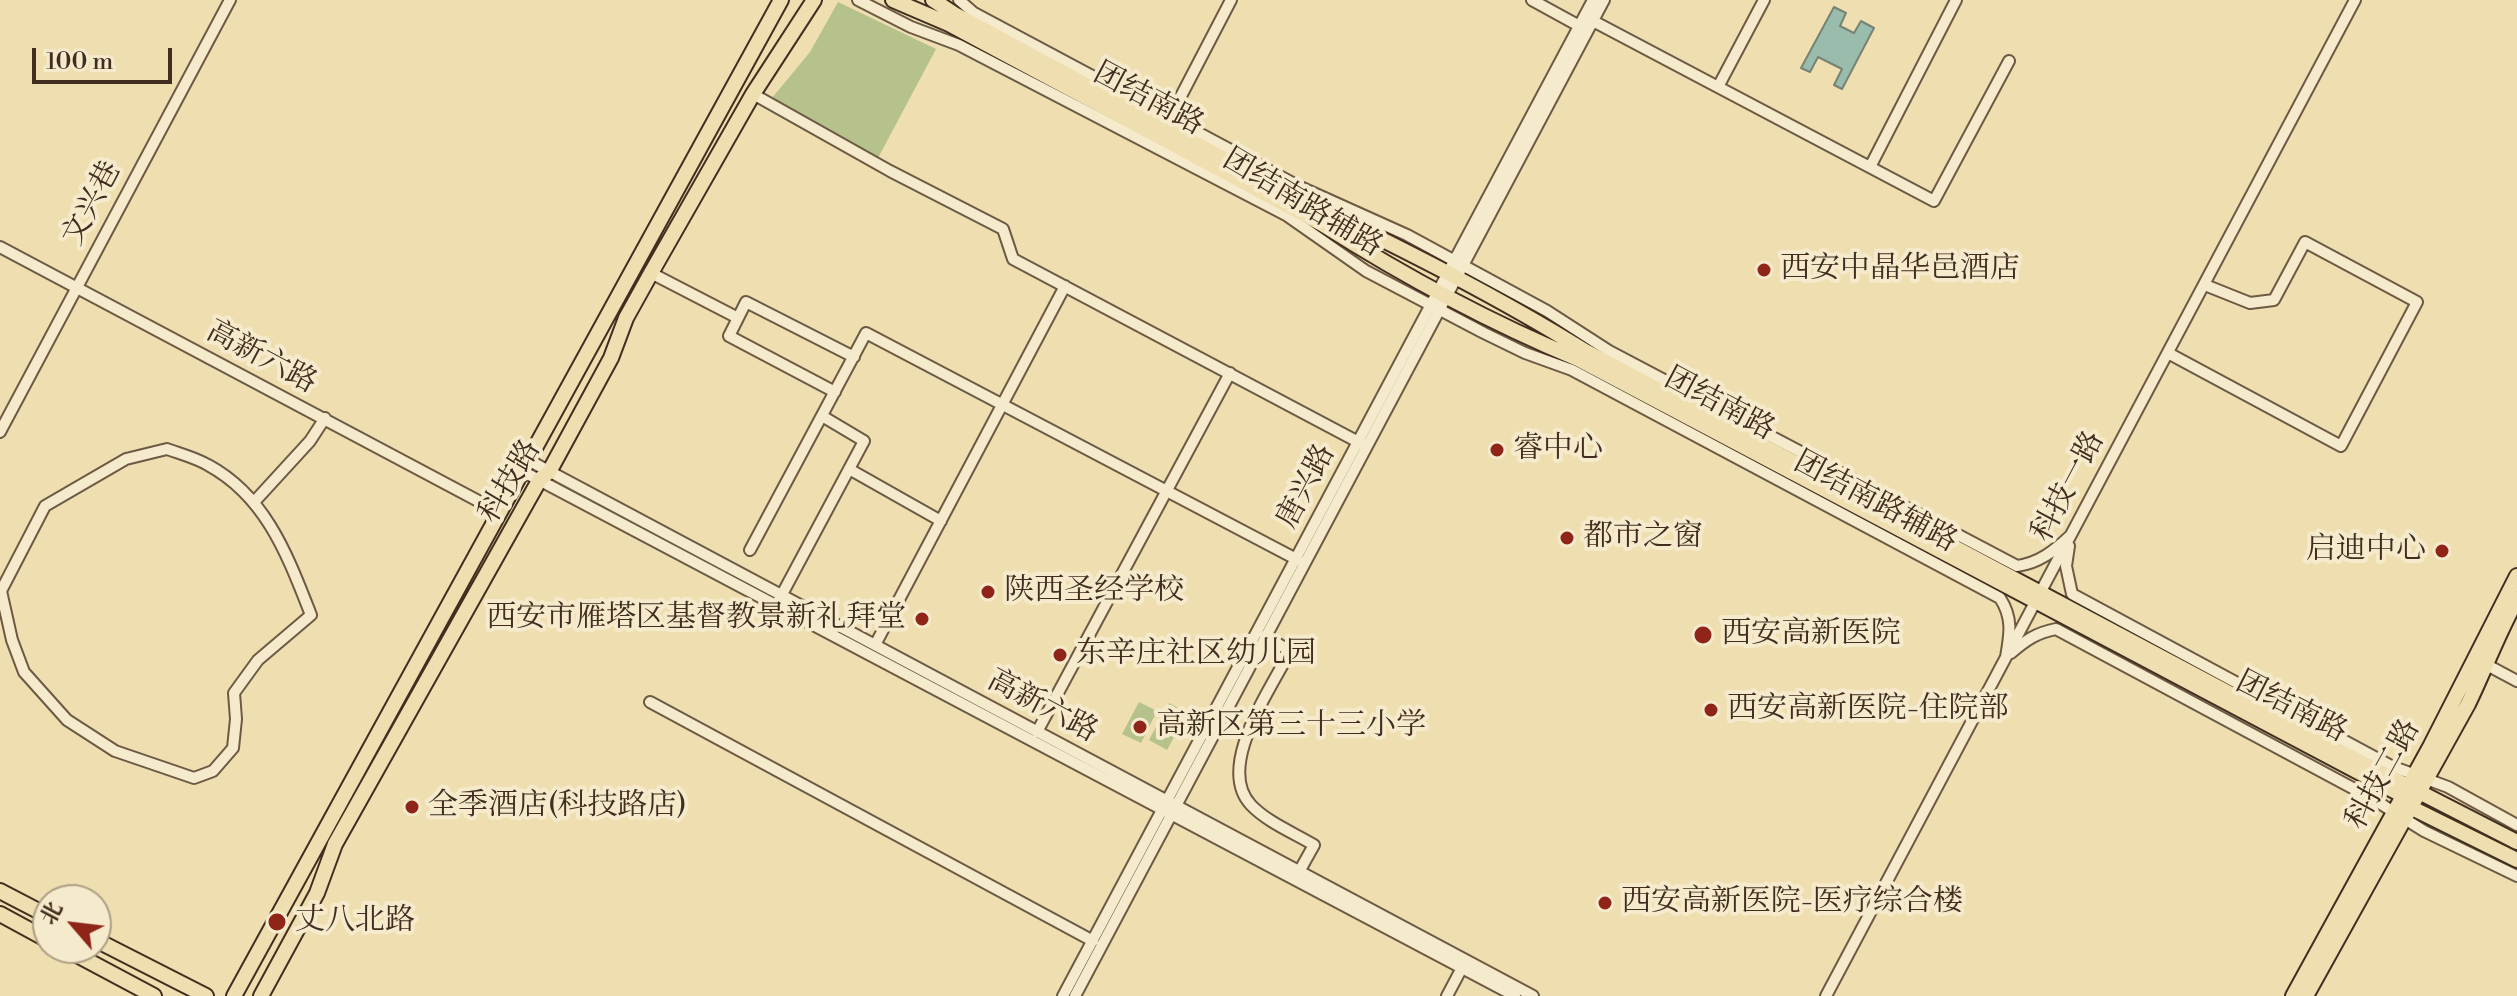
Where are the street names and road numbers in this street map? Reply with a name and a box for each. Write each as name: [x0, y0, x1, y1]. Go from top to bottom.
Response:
street label: 团结南路: [1087, 56, 1209, 144]
street label: 团结南路辅路: [1216, 142, 1388, 266]
street label: 文兴巷: [56, 156, 130, 252]
street label: 高新六路: [200, 314, 322, 402]
street label: 团结南路: [1658, 361, 1780, 449]
street label: 科技一路: [2025, 426, 2113, 548]
street label: 科技路: [472, 434, 550, 530]
street label: 唐兴路: [1270, 439, 1344, 535]
street label: 团结南路辅路: [1787, 445, 1963, 561]
street label: 高新六路: [981, 663, 1103, 751]
street label: 团结南路: [2229, 665, 2353, 751]
street label: 科技二路: [2339, 714, 2429, 836]

